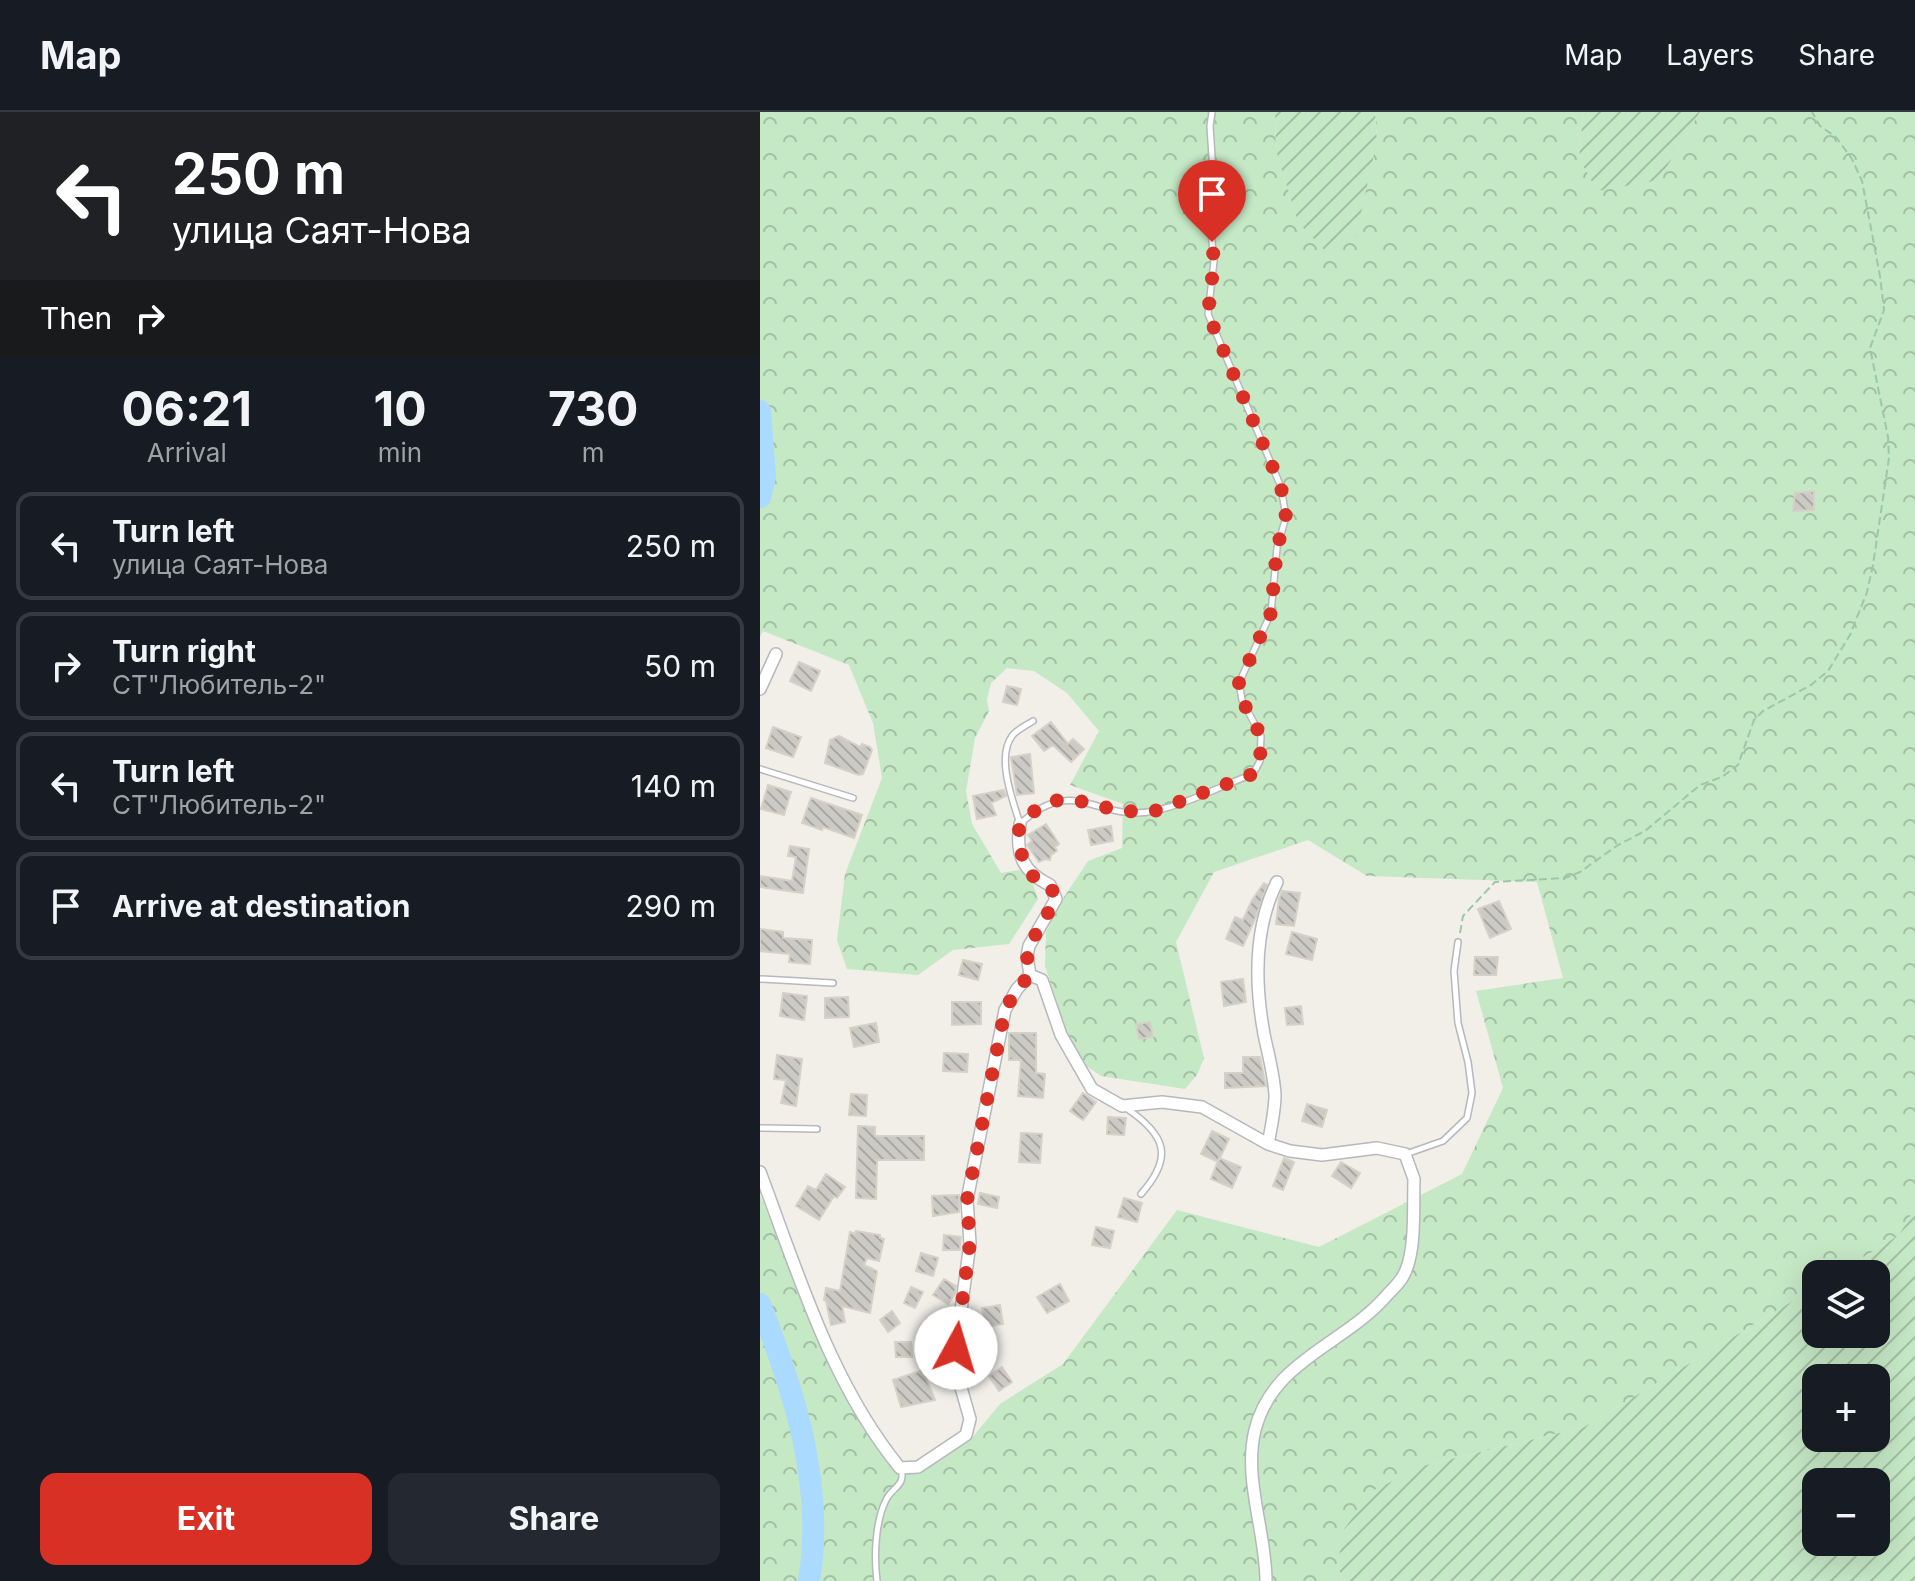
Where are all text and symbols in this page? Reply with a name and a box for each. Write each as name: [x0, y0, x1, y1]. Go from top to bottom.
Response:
text: Map: [40, 32, 121, 78]
text: Map: [1564, 38, 1622, 72]
text: Layers: [1666, 38, 1754, 72]
text: Share: [1798, 38, 1875, 72]
text: 250 m: [172, 140, 345, 208]
icon: left: [40, 144, 144, 248]
pin: [1178, 160, 1246, 242]
icon: arrive: [1190, 172, 1234, 216]
text: улица Саят-Нова: [172, 208, 472, 252]
icon: right: [128, 296, 172, 340]
text: Then: [40, 300, 112, 336]
text: 06:21: [121, 379, 252, 438]
text: 10: [373, 379, 427, 438]
text: 730: [548, 379, 638, 438]
text: Arrival: [147, 437, 227, 468]
text: min: [378, 437, 422, 468]
text: m: [582, 437, 605, 468]
text: Turn left: [112, 513, 234, 549]
icon: left: [44, 524, 88, 568]
text: 250 m: [626, 528, 716, 564]
text: улица Саят-Нова: [112, 549, 328, 580]
text: Turn right: [112, 633, 256, 669]
icon: right: [44, 644, 88, 688]
text: 50 m: [644, 648, 716, 684]
text: СТ"Любитель-2": [112, 669, 326, 700]
text: Turn left: [112, 753, 234, 789]
icon: left: [44, 764, 88, 808]
text: 140 m: [631, 768, 716, 804]
text: СТ"Любитель-2": [112, 789, 326, 820]
icon: arrive: [44, 884, 88, 928]
text: Arrive at destination: [112, 888, 410, 924]
text: 290 m: [625, 888, 716, 924]
map controls: [1802, 1260, 1890, 1556]
button: layers: [1802, 1260, 1890, 1348]
position arrow: [914, 1306, 998, 1390]
button: +: [1802, 1364, 1890, 1452]
button: −: [1802, 1468, 1890, 1556]
button: Exit: [40, 1473, 372, 1565]
button: Share: [388, 1473, 720, 1565]

